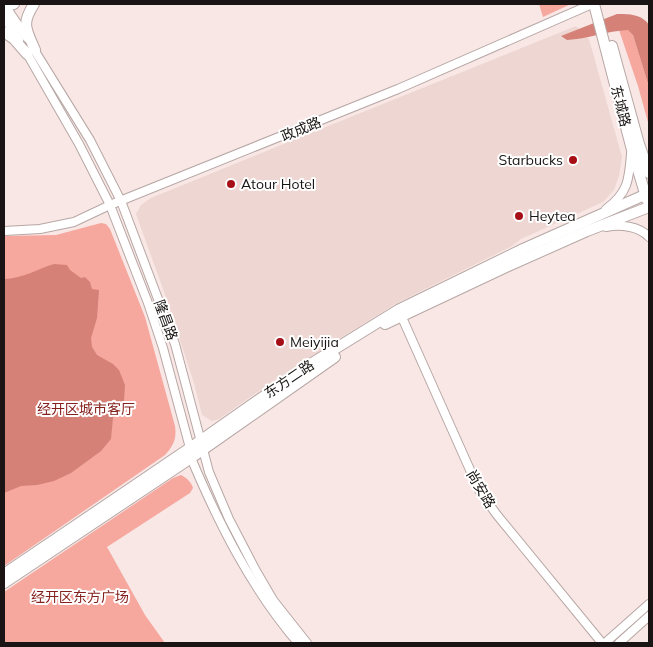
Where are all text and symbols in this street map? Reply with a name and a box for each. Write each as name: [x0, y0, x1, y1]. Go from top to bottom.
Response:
street label: 东城路: [607, 83, 635, 129]
street label: 政成路: [278, 113, 324, 145]
place label: Starbucks: [498, 151, 563, 169]
marker: Starbucks: [567, 154, 579, 166]
place label: Atour Hotel: [241, 175, 315, 193]
marker: Atour Hotel: [225, 178, 237, 190]
place label: Heytea: [529, 207, 576, 225]
marker: Heytea: [513, 210, 525, 222]
street label: 隆昌路: [150, 297, 182, 343]
place label: Meiyijia: [290, 333, 339, 351]
marker: Meiyijia: [274, 336, 286, 348]
street label: 东方二路: [261, 356, 317, 402]
park label: 经开区城市客厅: [37, 400, 135, 418]
street label: 尚安路: [462, 466, 500, 512]
park label: 经开区东方广场: [31, 588, 129, 606]

